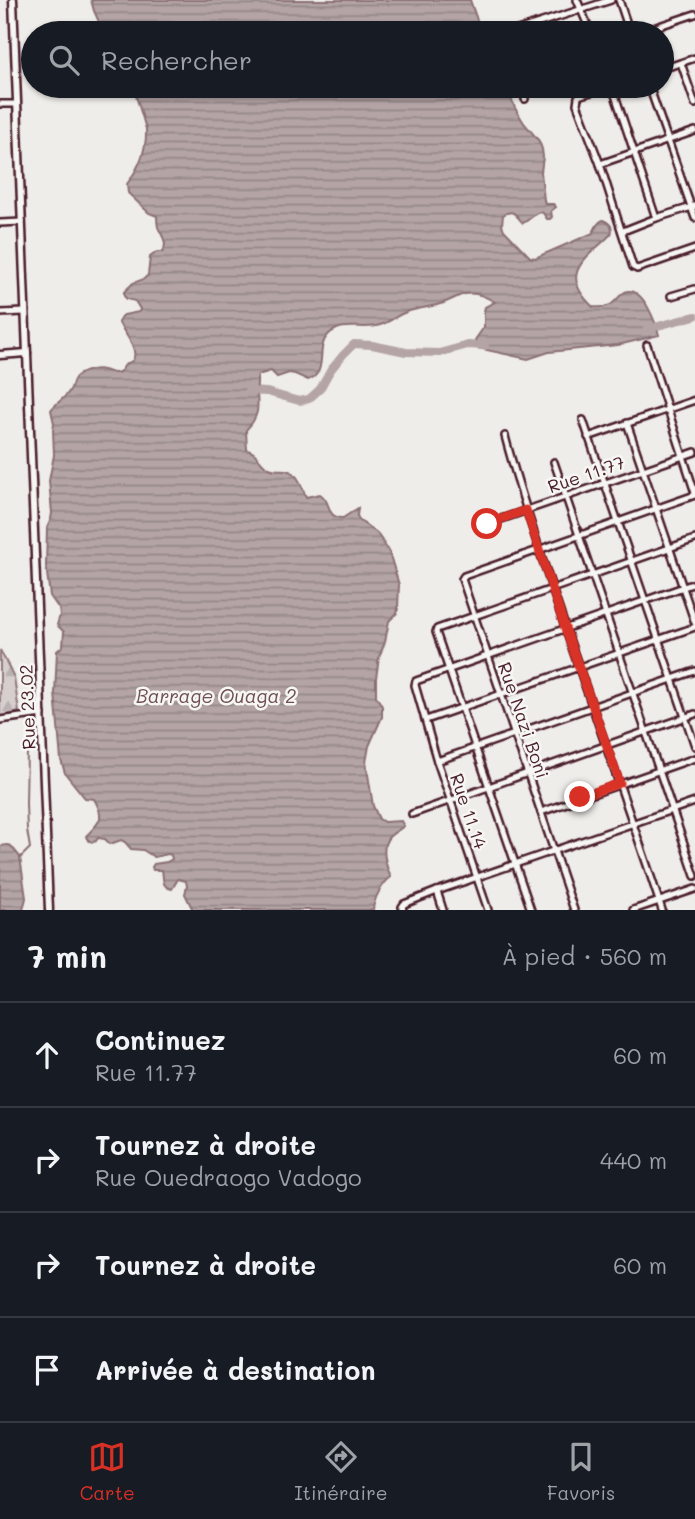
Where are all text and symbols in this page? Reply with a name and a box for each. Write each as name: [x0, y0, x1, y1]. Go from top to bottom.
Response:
search box: [21, 21, 674, 98]
icon: search: [45, 41, 83, 79]
text: Rechercher: [101, 43, 252, 77]
street label: Rue 11.77: [544, 450, 628, 498]
route start: [471, 508, 502, 539]
street label: Rue Nazi Boni: [493, 659, 555, 781]
street label: Rue 23.02: [14, 664, 40, 750]
water label: Barrage Ouaga 2: [136, 683, 297, 708]
street label: Rue 11.14: [445, 770, 493, 852]
route end: [564, 781, 595, 812]
text: 7 min: [28, 936, 107, 976]
text: À pied · 560 m: [502, 941, 667, 971]
text: Continuez: [95, 1023, 225, 1057]
icon: ahead: [28, 1036, 66, 1074]
text: 60 m: [613, 1040, 667, 1070]
text: Rue 11.77: [95, 1057, 197, 1087]
text: Tournez à droite: [95, 1128, 316, 1162]
icon: right: [28, 1141, 66, 1179]
text: 440 m: [600, 1145, 667, 1175]
text: Rue Ouedraogo Vadogo: [95, 1162, 362, 1192]
icon: right: [28, 1246, 66, 1284]
text: Tournez à droite: [95, 1248, 316, 1282]
text: 60 m: [613, 1250, 667, 1280]
icon: arrive: [28, 1351, 66, 1389]
text: Arrivée à destination: [95, 1353, 375, 1387]
tab: Carte: [80, 1438, 135, 1505]
tab: Itinéraire: [294, 1438, 387, 1505]
tab: Favoris: [547, 1438, 615, 1505]

